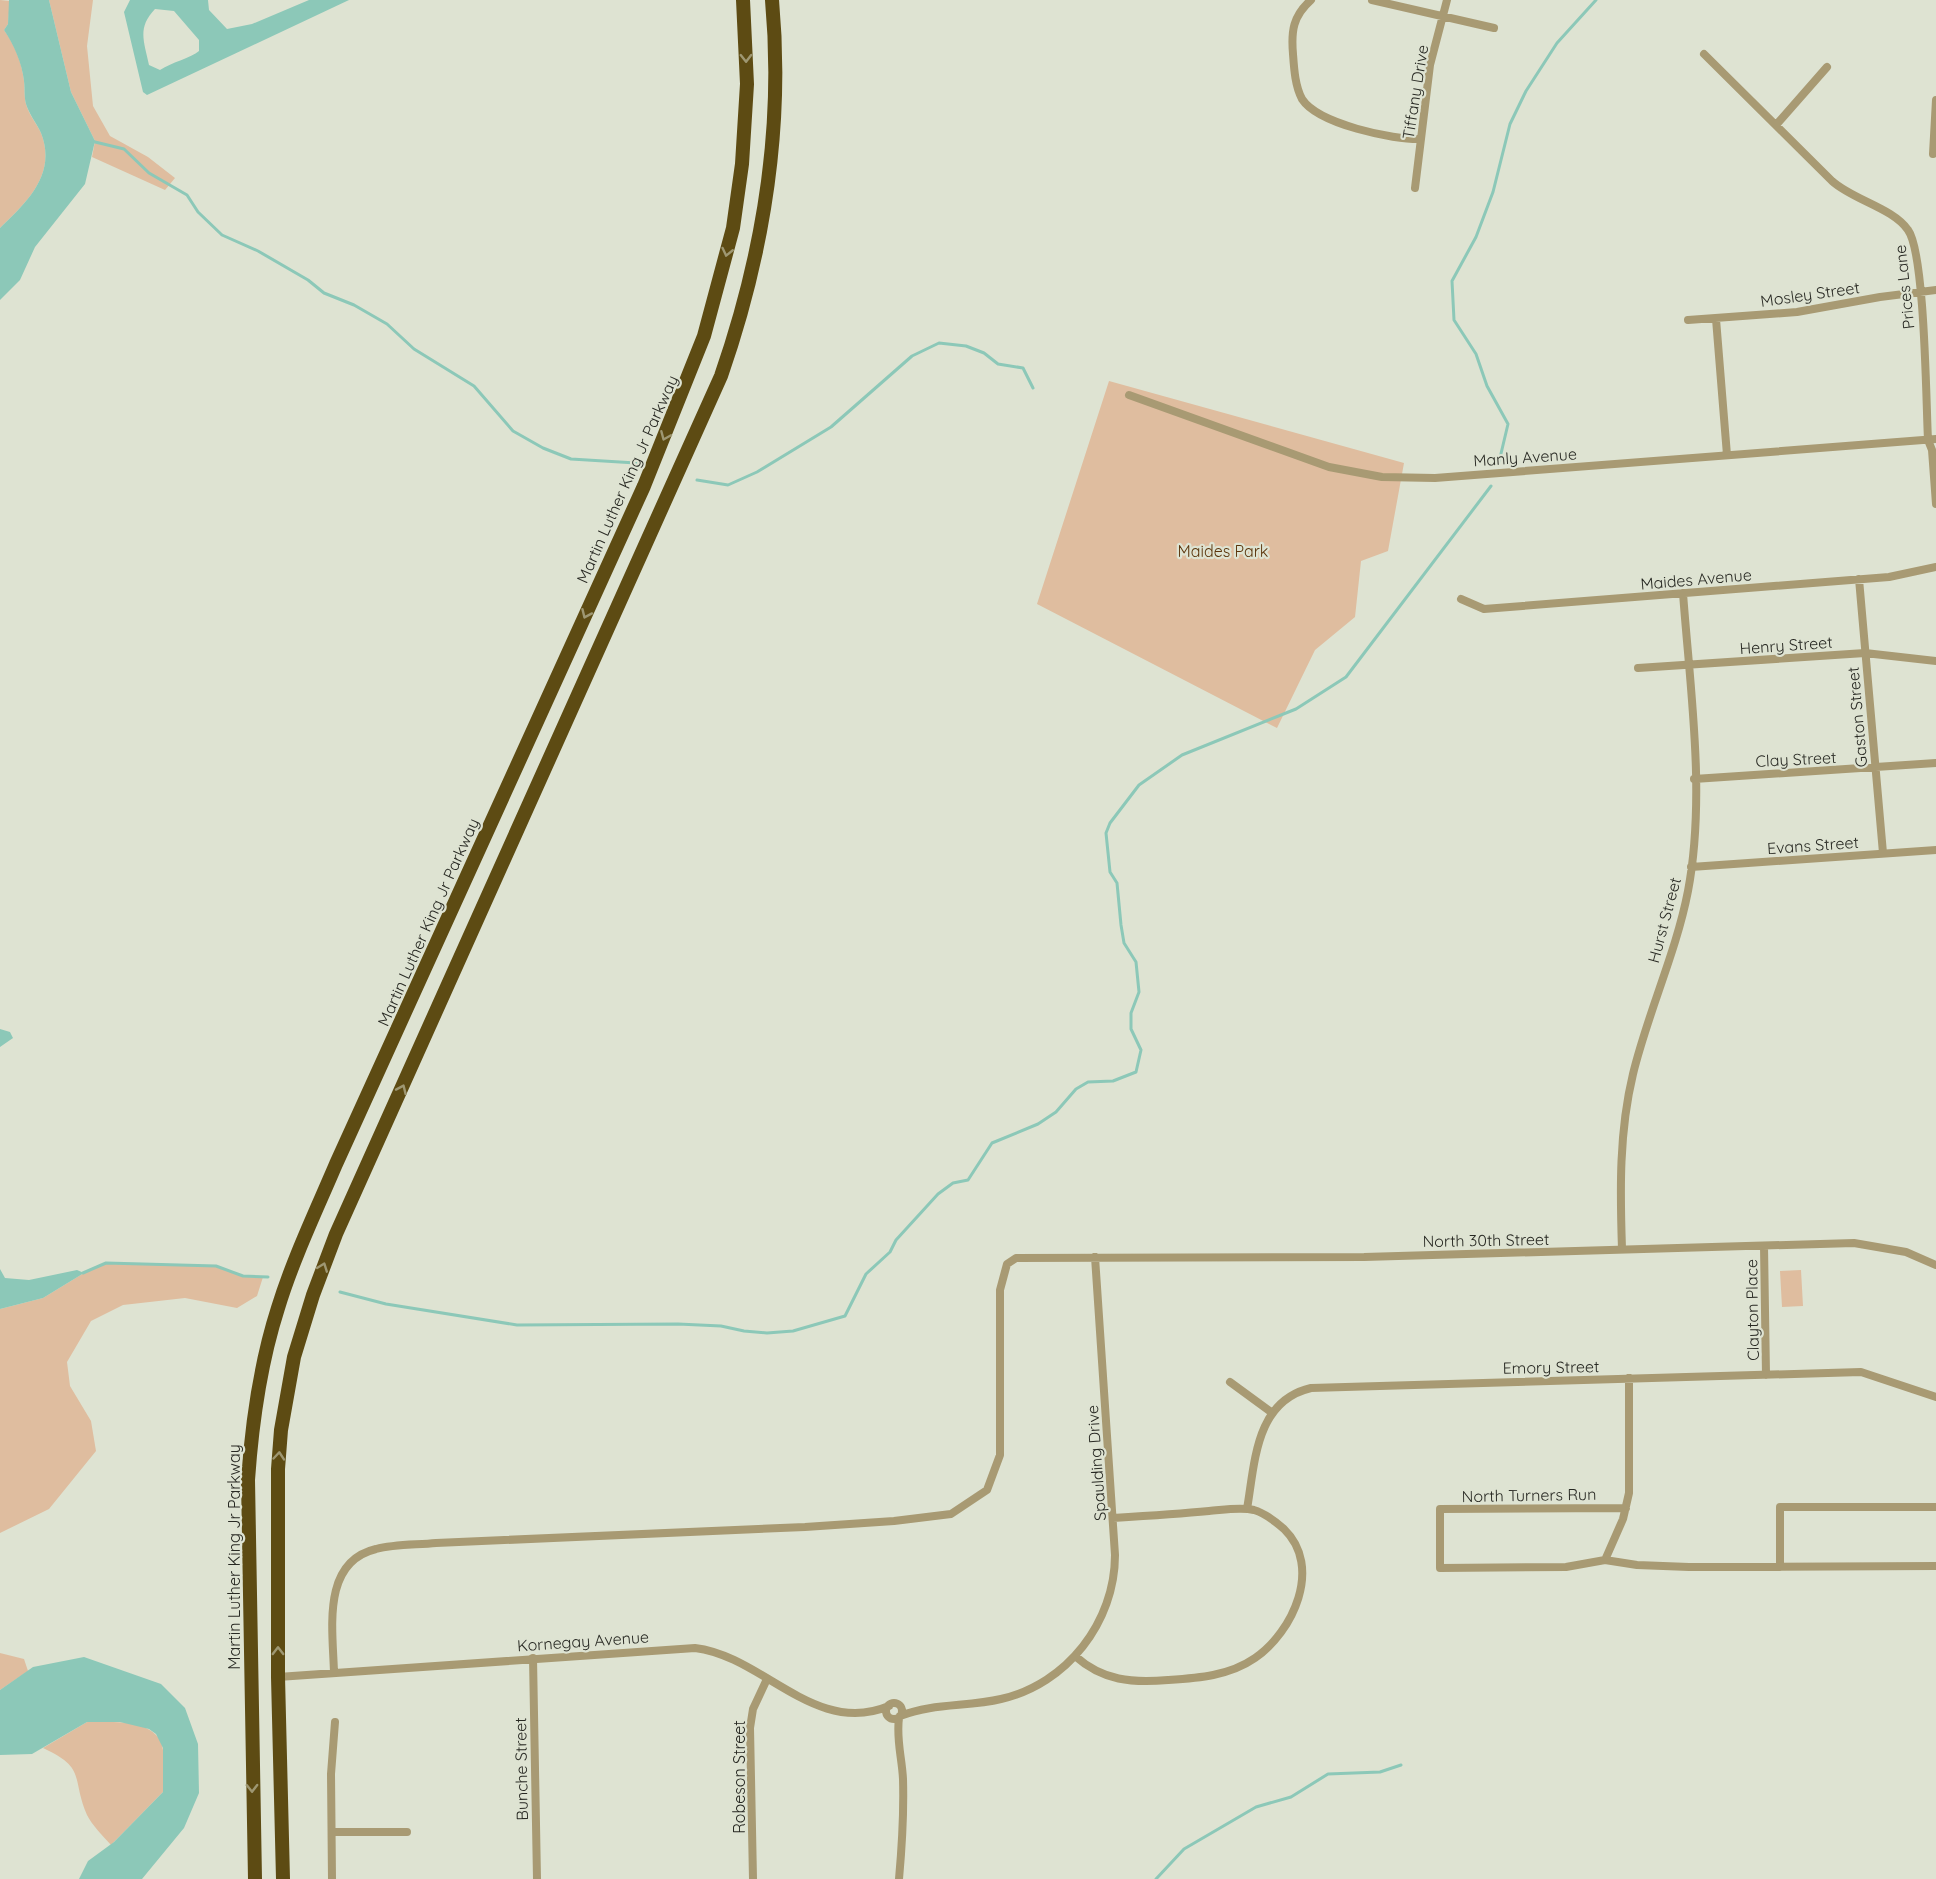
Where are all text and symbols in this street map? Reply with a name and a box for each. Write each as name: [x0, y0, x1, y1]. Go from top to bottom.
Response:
street label: Tiffany Drive: [1398, 43, 1432, 141]
one-way arrow: [740, 54, 753, 63]
street label: Prices Lane: [1890, 244, 1918, 330]
one-way arrow: [722, 247, 735, 257]
street label: Mosley Street: [1759, 277, 1861, 311]
street label: Martin Luther King Jr Parkway: [572, 372, 682, 586]
one-way arrow: [661, 430, 673, 441]
street label: Manly Avenue: [1473, 443, 1577, 471]
park label: Maides Park: [1178, 541, 1268, 561]
street label: Maides Avenue: [1639, 564, 1753, 594]
one-way arrow: [581, 608, 593, 619]
street label: Henry Street: [1739, 632, 1833, 658]
street label: Gaston Street: [1843, 666, 1871, 768]
street label: Clay Street: [1755, 747, 1837, 771]
street label: Martin Luther King Jr Parkway: [373, 815, 483, 1029]
street label: Evans Street: [1767, 832, 1859, 858]
street label: Hurst Street: [1643, 875, 1685, 965]
one-way arrow: [394, 1084, 406, 1095]
street label: North 30th Street: [1422, 1229, 1550, 1251]
street label: Clayton Place: [1741, 1259, 1763, 1361]
one-way arrow: [316, 1262, 328, 1273]
street label: Emory Street: [1502, 1356, 1600, 1378]
street label: Spaulding Drive: [1082, 1404, 1110, 1522]
street label: Martin Luther King Jr Parkway: [224, 1444, 244, 1670]
one-way arrow: [272, 1452, 285, 1461]
street label: North Turners Run: [1462, 1484, 1596, 1506]
street label: Kornegay Avenue: [516, 1626, 650, 1656]
one-way arrow: [272, 1647, 284, 1656]
street label: Bunche Street: [510, 1717, 532, 1821]
street label: Robeson Street: [729, 1720, 749, 1834]
one-way arrow: [246, 1784, 259, 1793]

